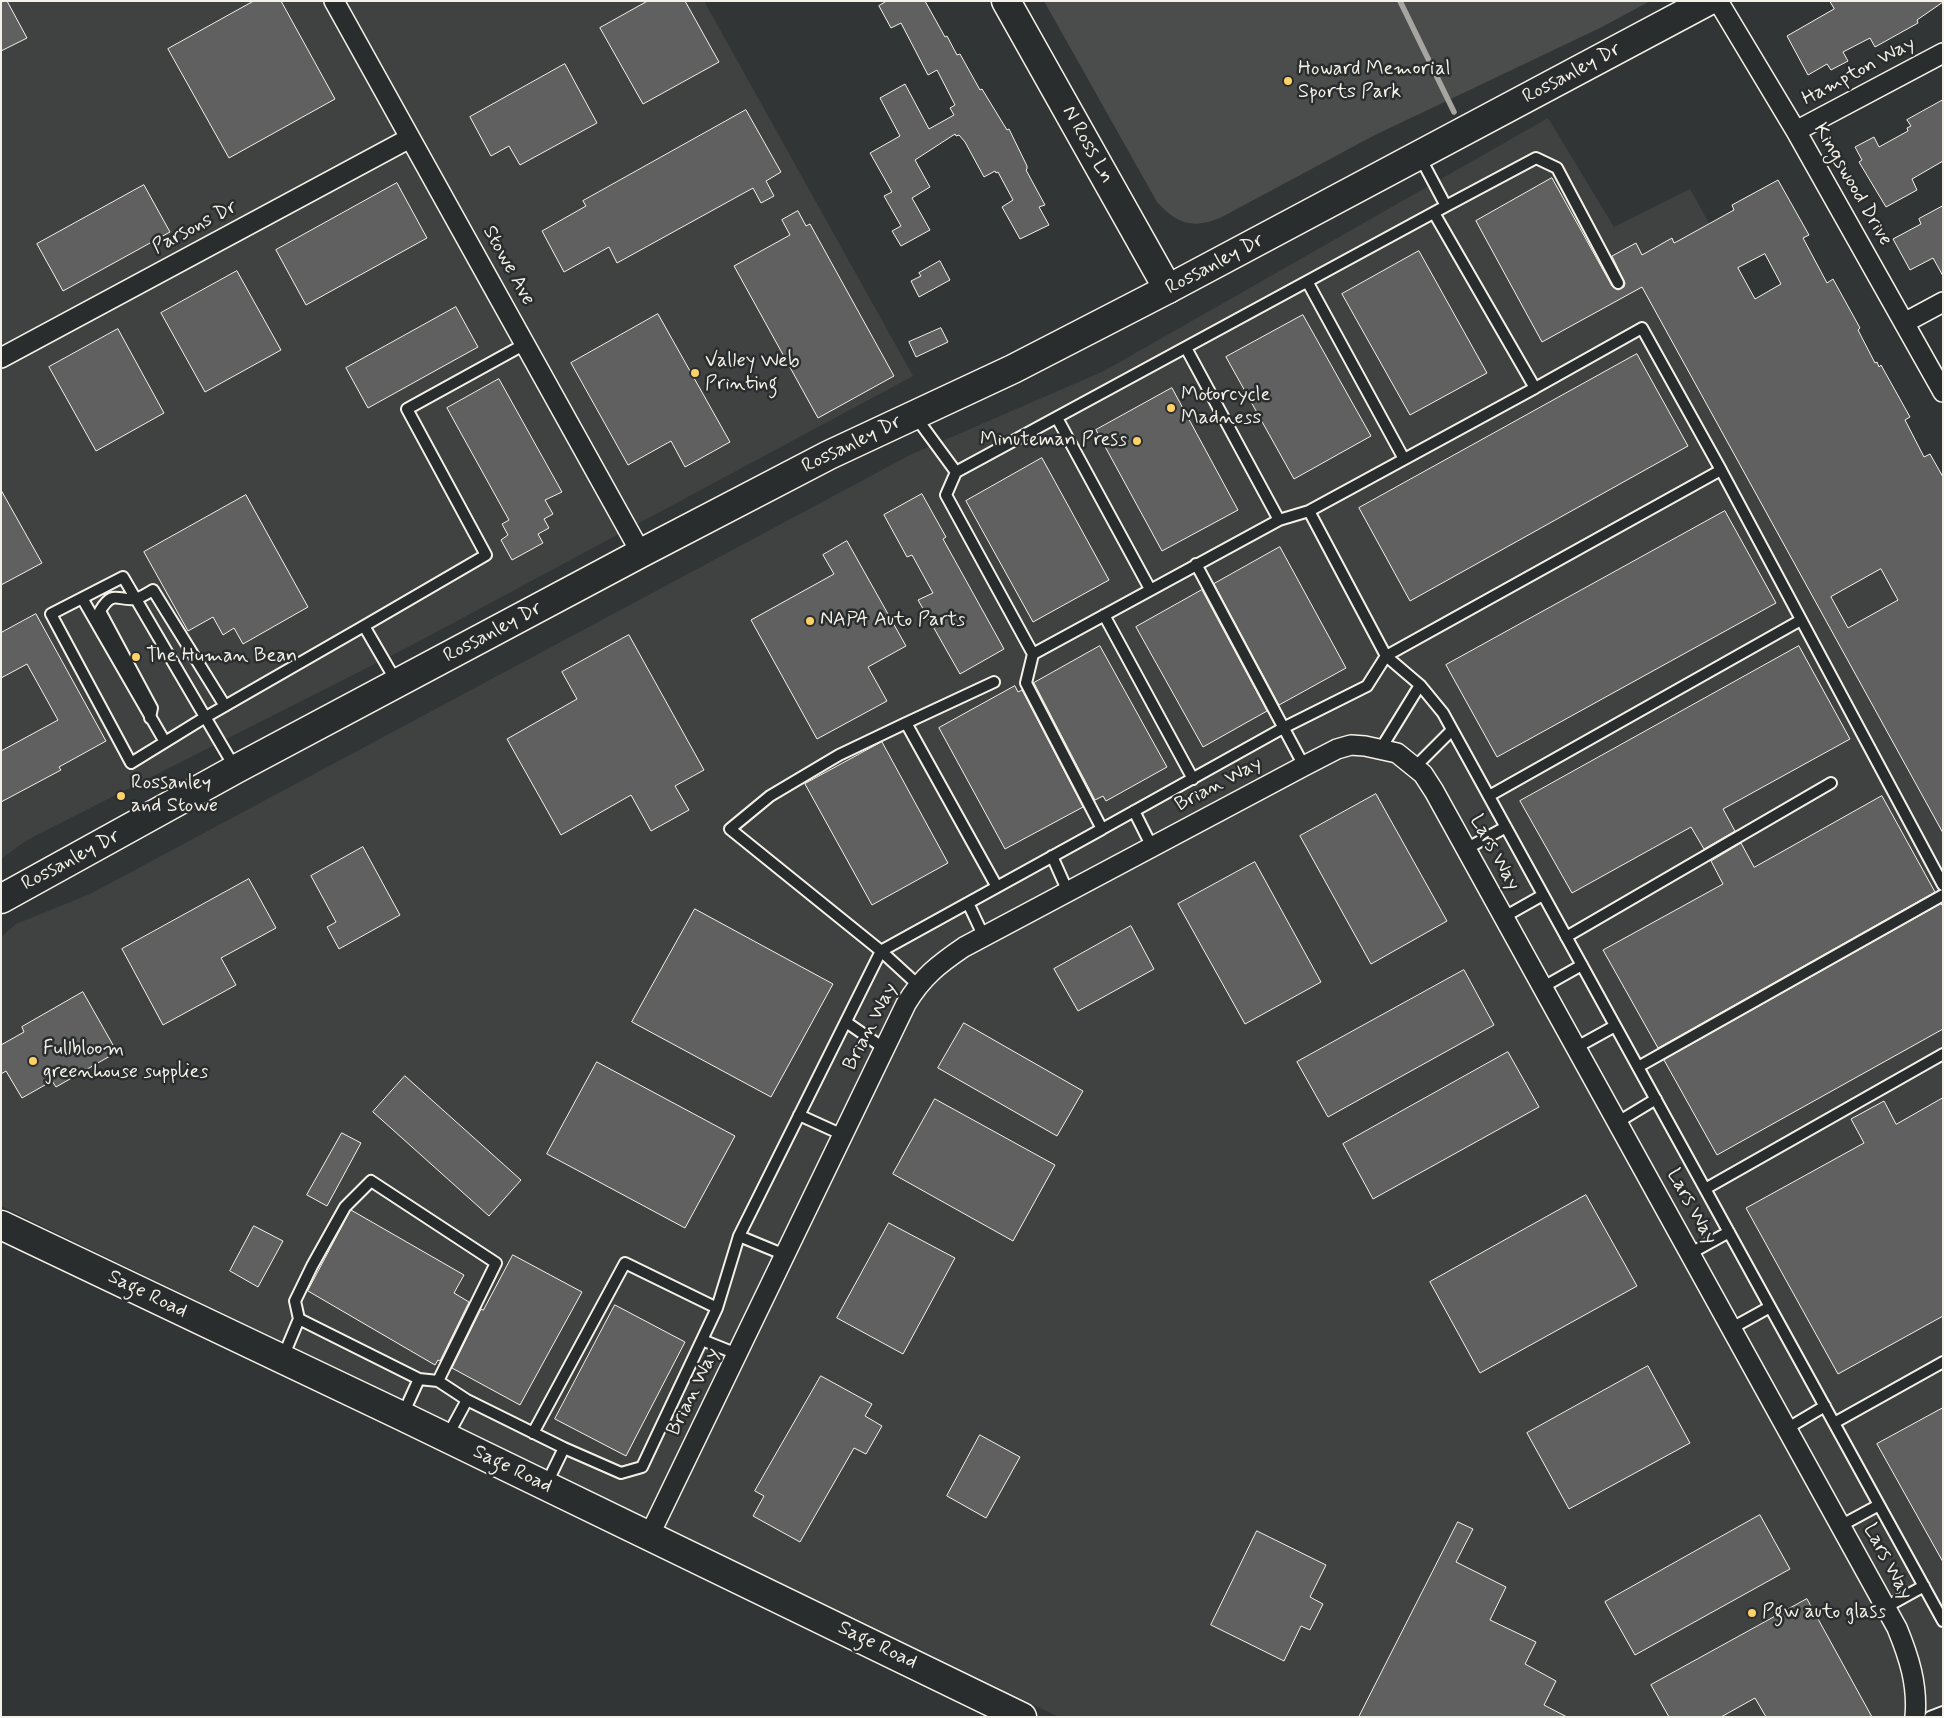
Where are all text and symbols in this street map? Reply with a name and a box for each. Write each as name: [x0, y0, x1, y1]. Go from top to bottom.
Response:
street label: Hampton Way: [1798, 32, 1920, 112]
street label: Rossanley Dr: [1519, 38, 1625, 110]
place label: Howard Memorial Sports Park: [1298, 58, 1450, 105]
marker: Howard Memorial Sports Park: [1282, 75, 1294, 87]
street label: N Ross Ln: [1056, 102, 1118, 188]
street label: Kingswood Drive: [1807, 120, 1897, 250]
street label: Parsons Dr: [149, 196, 241, 260]
street label: Stowe Ave: [476, 222, 540, 310]
street label: Rossanley Dr: [1162, 229, 1268, 301]
place label: Valley Web Printing: [705, 350, 800, 397]
marker: Valley Web Printing: [689, 367, 701, 379]
place label: Motorcycle Madness: [1181, 384, 1270, 431]
marker: Motorcycle Madness: [1165, 402, 1177, 414]
street label: Rossanley Dr: [798, 411, 906, 479]
place label: Minuteman Press: [980, 429, 1127, 453]
marker: Minuteman Press: [1131, 435, 1143, 447]
street label: Rossanley Dr: [440, 597, 546, 669]
place label: NAPA Auto Parts: [820, 609, 965, 633]
marker: NAPA Auto Parts: [804, 615, 816, 627]
place label: The Human Bean: [146, 645, 297, 669]
marker: The Human Bean: [130, 651, 142, 663]
street label: Brian Way: [1172, 752, 1266, 818]
place label: Rossanley and Stowe: [131, 772, 218, 819]
marker: Rossanley and Stowe: [115, 790, 127, 802]
street label: Lars Way: [1463, 811, 1525, 895]
street label: Rossanley Dr: [18, 825, 124, 897]
street label: Brian Way: [839, 979, 903, 1075]
place label: Fullbloom greenhouse supplies: [43, 1038, 208, 1085]
marker: Fullbloom greenhouse supplies: [27, 1055, 39, 1067]
street label: Lars Way: [1660, 1165, 1722, 1249]
street label: Sage Road: [103, 1266, 191, 1324]
street label: Brian Way: [662, 1344, 726, 1440]
street label: Sage Road: [468, 1441, 556, 1499]
street label: Lars Way: [1857, 1520, 1917, 1604]
place label: Pgw auto glass: [1762, 1601, 1886, 1625]
marker: Pgw auto glass: [1746, 1607, 1758, 1619]
street label: Sage Road: [833, 1617, 921, 1675]

